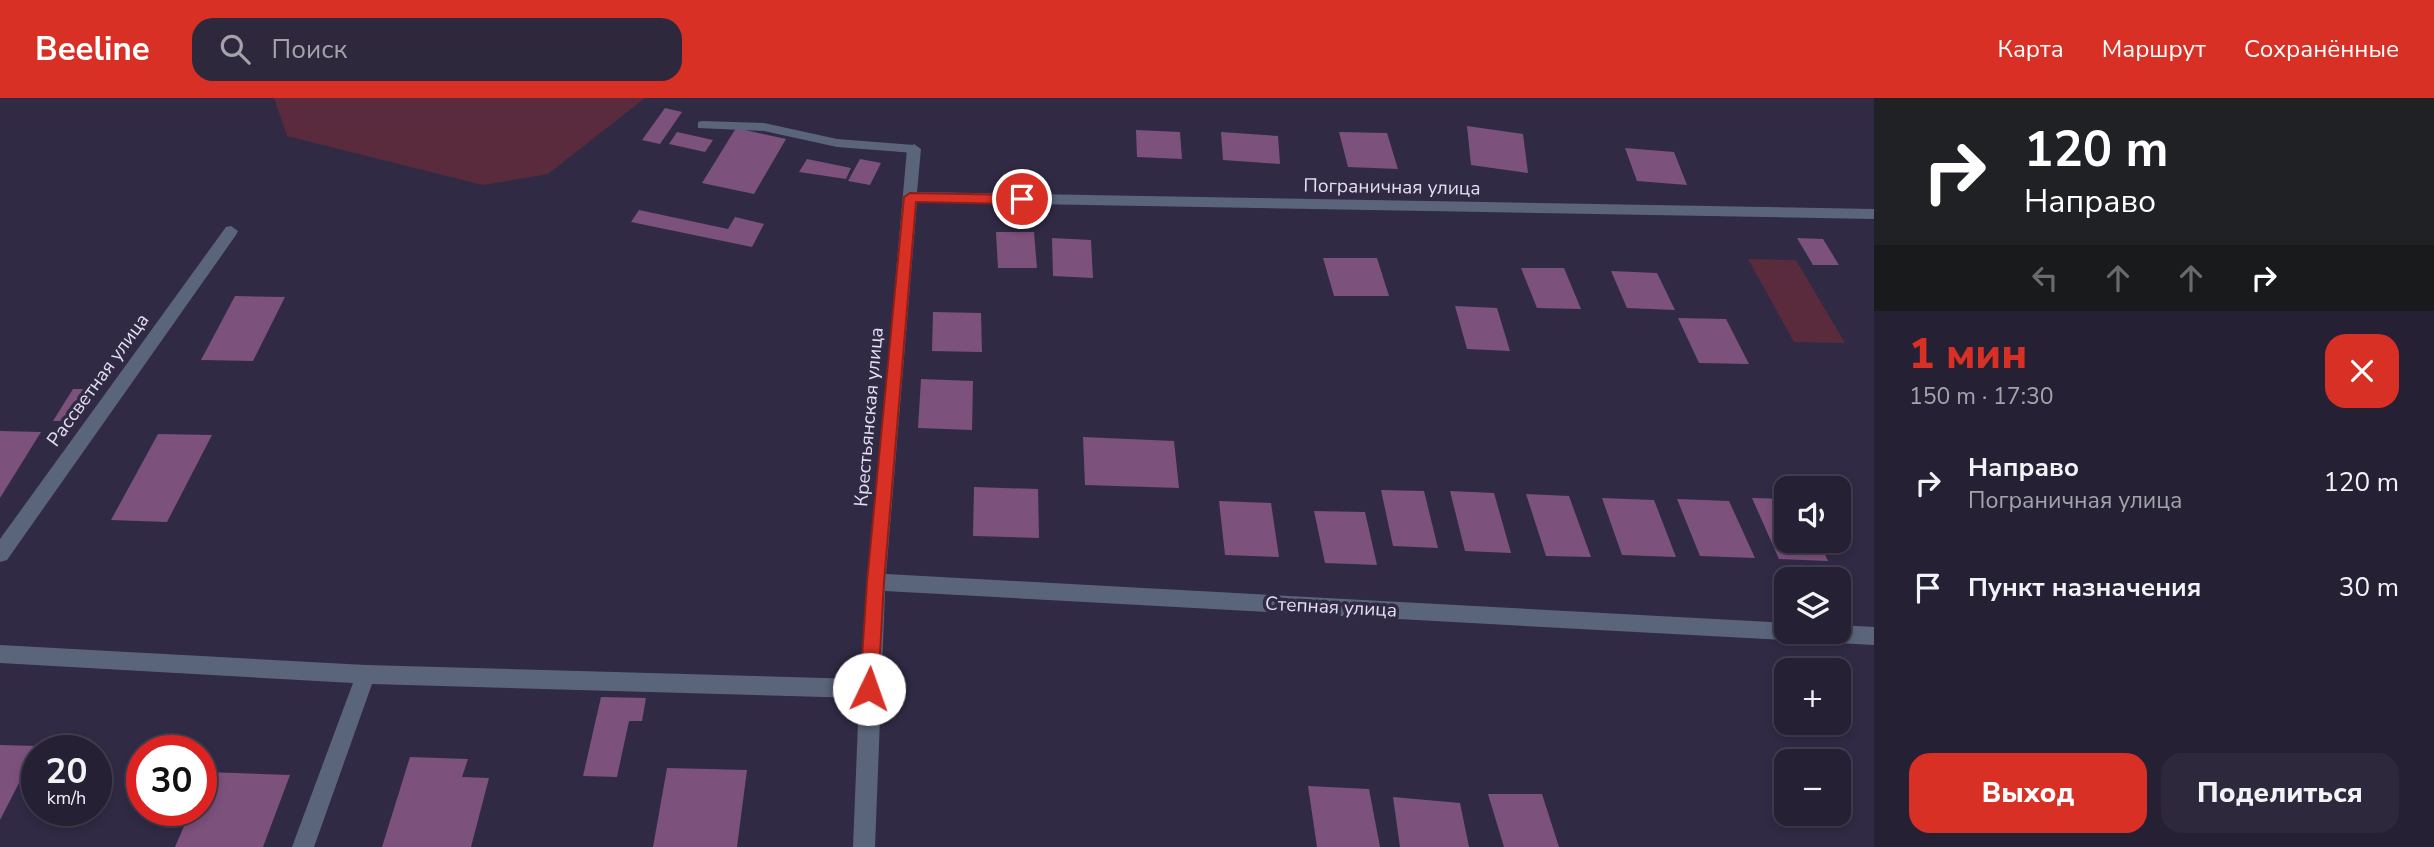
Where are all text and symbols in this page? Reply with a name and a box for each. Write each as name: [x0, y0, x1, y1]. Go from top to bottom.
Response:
search box: [192, 18, 682, 81]
text: Beeline: [35, 27, 150, 72]
icon: search: [216, 30, 254, 68]
text: Поиск: [272, 32, 347, 67]
text: Карта: [1998, 33, 2064, 65]
text: Маршрут: [2102, 33, 2206, 65]
text: Сохранённые: [2244, 33, 2399, 65]
text: 120 m: [2024, 116, 2168, 183]
icon: right: [1909, 126, 2000, 217]
pin: [992, 169, 1052, 229]
street label: Пограничная улица: [1303, 172, 1481, 202]
icon: arrive: [1003, 180, 1041, 218]
text: Направо: [2024, 180, 2156, 223]
icon: left: [2026, 259, 2064, 297]
icon: ahead: [2099, 259, 2137, 297]
icon: ahead: [2172, 259, 2210, 297]
icon: right: [2245, 259, 2283, 297]
street label: Рассветная улица: [41, 308, 155, 452]
street label: Крестьянская улица: [848, 326, 890, 508]
text: 1 мин: [1909, 326, 2027, 383]
button: close: [2325, 334, 2399, 408]
text: 150 m · 17:30: [1909, 381, 2054, 412]
text: Направо: [1968, 450, 2079, 485]
icon: right: [1909, 464, 1947, 502]
text: 120 m: [2323, 465, 2399, 500]
map controls: [1774, 476, 1851, 826]
button: sound: [1774, 476, 1851, 553]
text: Пограничная улица: [1968, 485, 2182, 516]
button: layers: [1774, 567, 1851, 644]
icon: arrive: [1909, 569, 1947, 607]
text: Пункт назначения: [1968, 570, 2201, 605]
text: 30 m: [2339, 570, 2399, 605]
street label: Степная улица: [1264, 591, 1398, 623]
position arrow: [832, 652, 906, 726]
button: +: [1774, 658, 1851, 735]
speed limit sign: 30: [126, 735, 217, 826]
text: 20: [45, 748, 88, 795]
button: −: [1774, 749, 1851, 826]
button: Выход: [1909, 753, 2147, 833]
button: Поделиться: [2161, 753, 2399, 833]
text: km/h: [47, 786, 86, 810]

